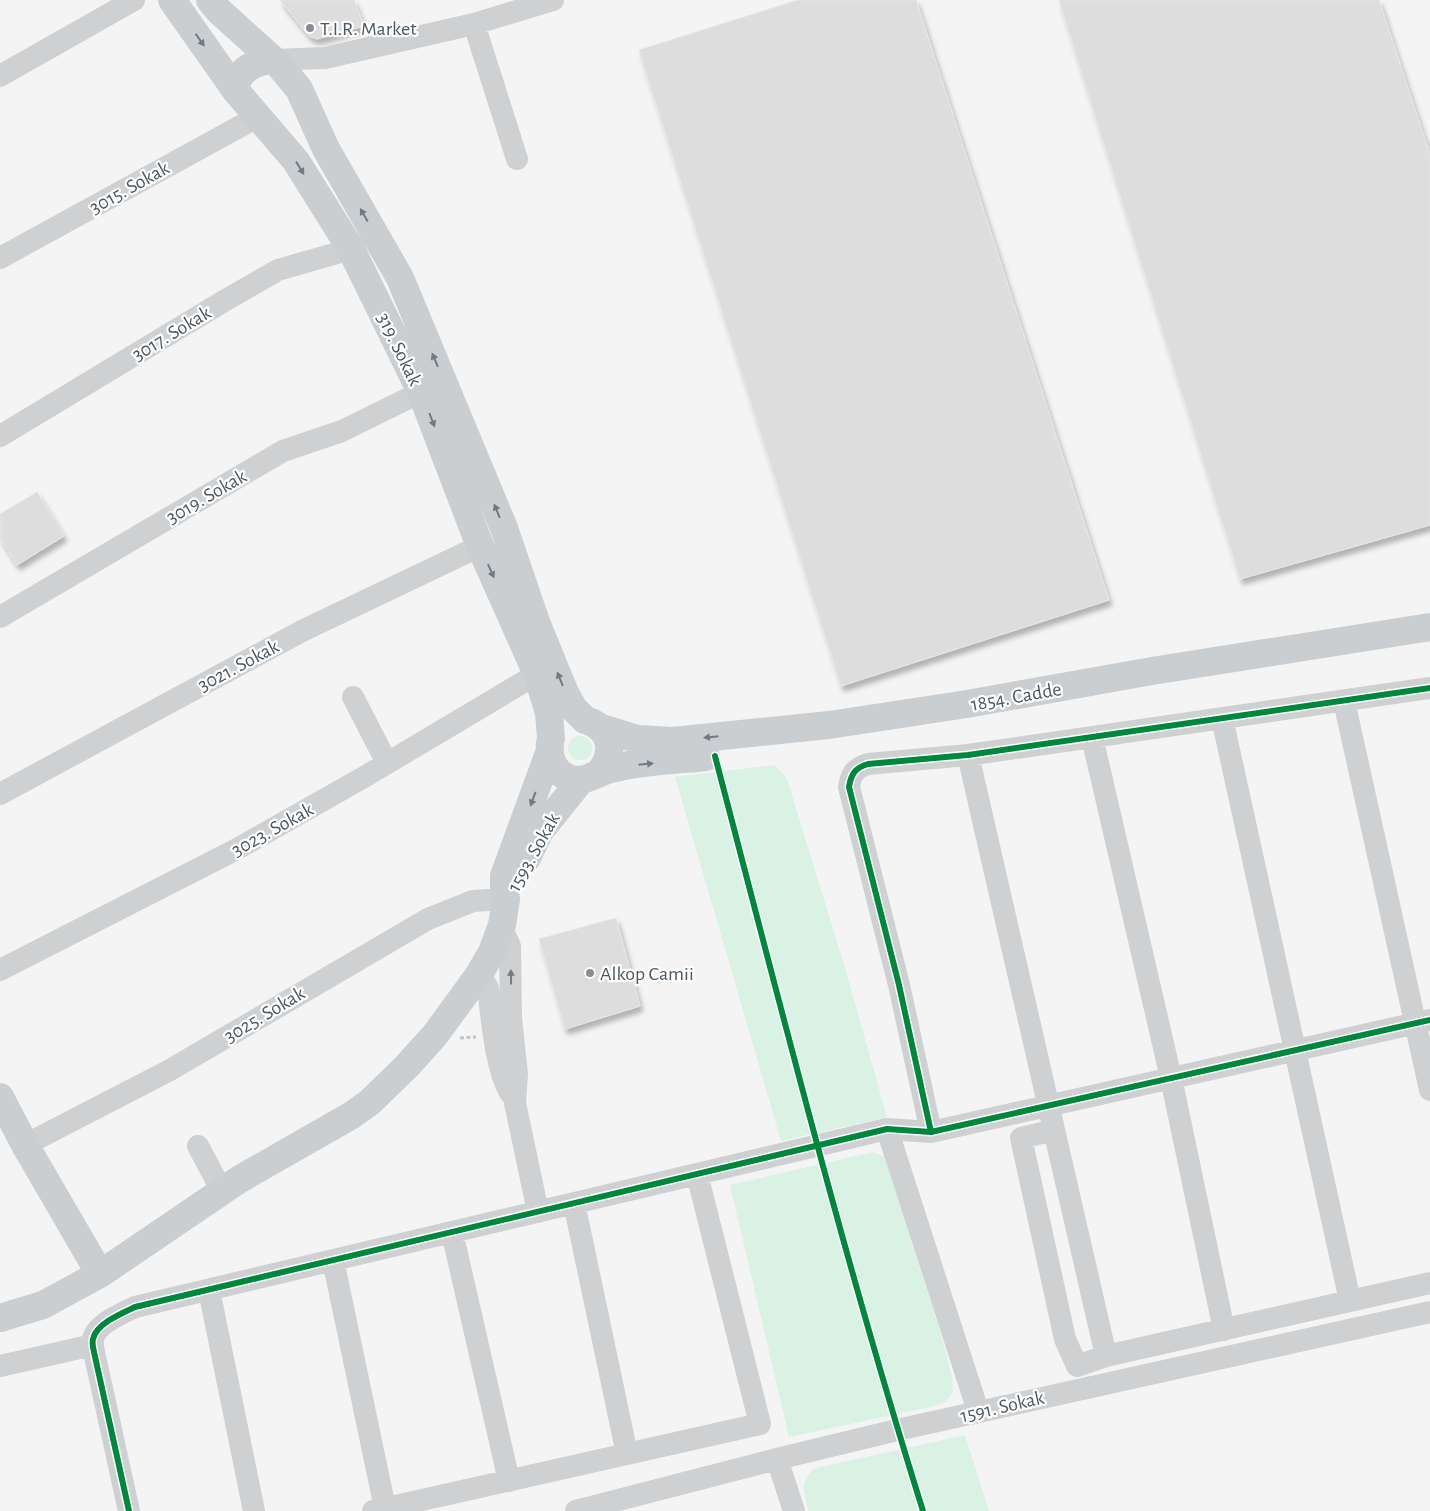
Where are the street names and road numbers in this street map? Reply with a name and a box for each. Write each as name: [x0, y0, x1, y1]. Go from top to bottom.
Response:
street label: 3015. Sokak: [86, 158, 173, 218]
street label: 3017. Sokak: [129, 303, 214, 365]
street label: 319. Sokak: [373, 310, 425, 389]
street label: 3019. Sokak: [163, 466, 250, 528]
street label: 3021. Sokak: [195, 636, 282, 696]
street label: 1854. Cadde: [969, 679, 1063, 715]
street label: 3023. Sokak: [228, 799, 317, 860]
street label: 1593. Sokak: [504, 810, 564, 895]
street label: 3025. Sokak: [221, 983, 308, 1047]
street label: 1591. Sokak: [958, 1388, 1046, 1426]

